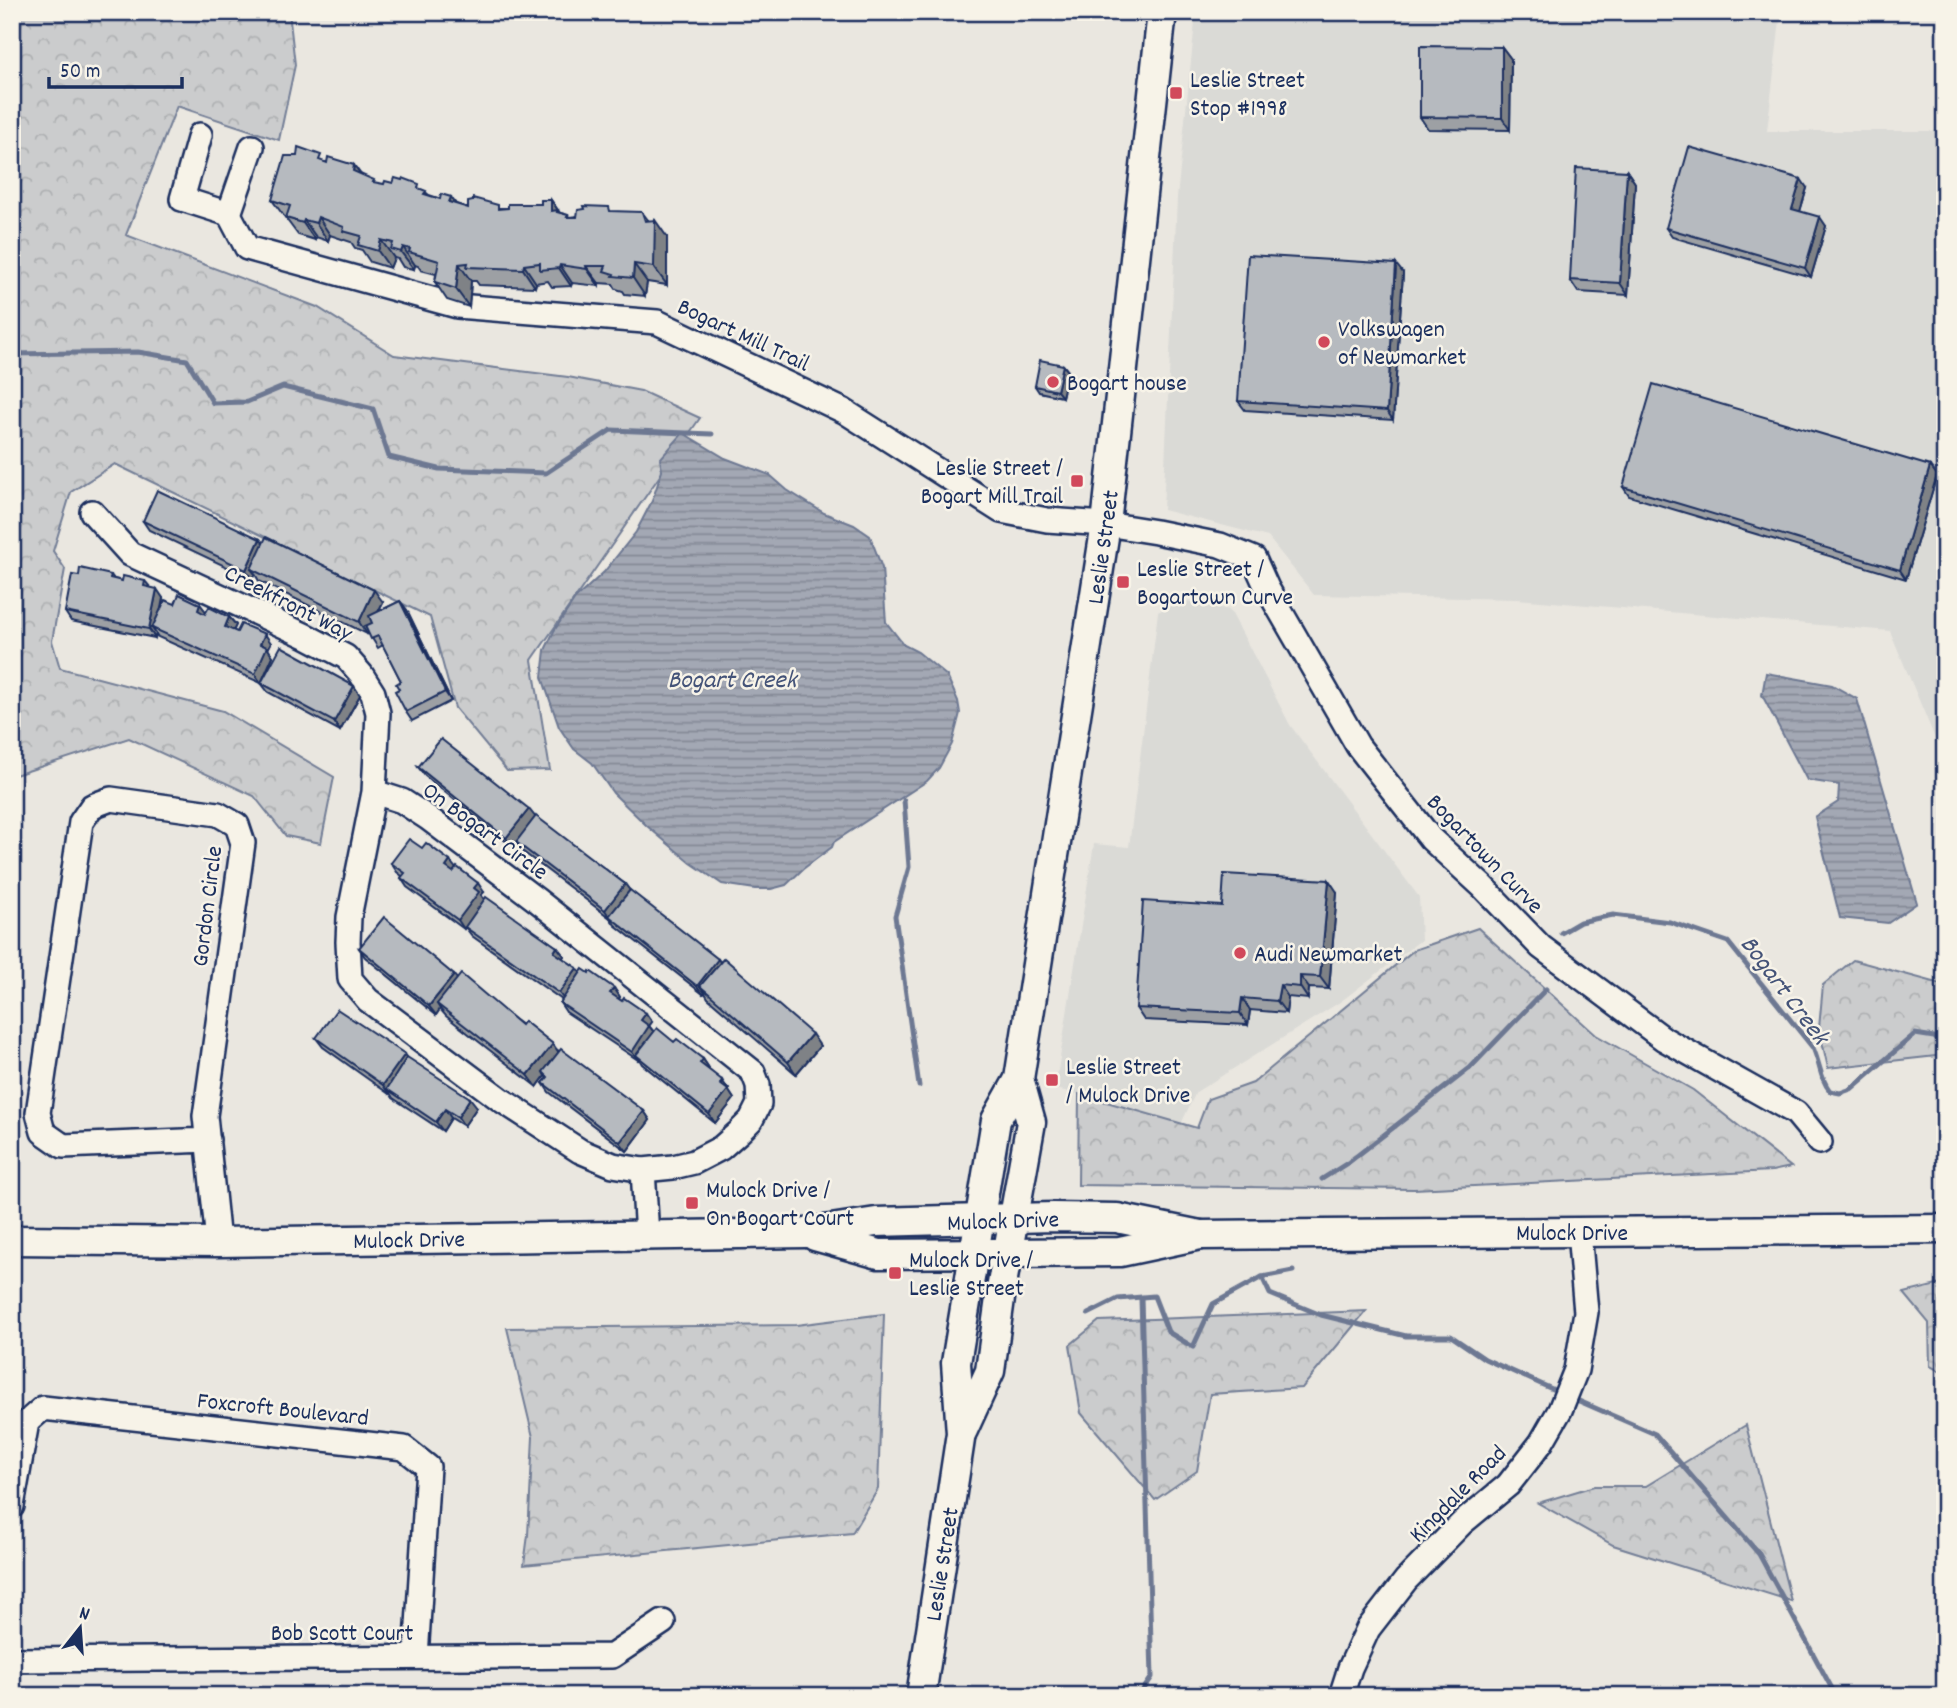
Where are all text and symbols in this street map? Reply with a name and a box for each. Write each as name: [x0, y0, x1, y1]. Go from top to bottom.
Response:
scale bar: [49, 46, 182, 90]
text: 50 m: [60, 58, 100, 88]
place label: Leslie Street Stop #1998: [1190, 65, 1305, 127]
marker: Leslie Street Stop #1998: [1168, 85, 1184, 101]
street label: Bogart Mill Trail: [671, 291, 815, 382]
place label: Volkswagen of Newmarket: [1338, 314, 1467, 376]
marker: Volkswagen of Newmarket: [1316, 334, 1332, 350]
place label: Bogart house: [1067, 368, 1187, 402]
marker: Bogart house: [1045, 374, 1061, 390]
place label: Leslie Street / Bogart Mill Trail: [921, 453, 1063, 515]
marker: Leslie Street / Bogart Mill Trail: [1069, 473, 1085, 489]
street label: Leslie Street: [1080, 488, 1130, 607]
place label: Leslie Street / Bogartown Curve: [1137, 554, 1293, 616]
street label: Creekfront Way: [218, 558, 359, 652]
marker: Leslie Street / Bogartown Curve: [1115, 574, 1131, 590]
water label: Bogart Creek: [668, 663, 799, 700]
street label: On Bogart Circle: [414, 775, 554, 890]
street label: Bogartown Curve: [1417, 787, 1550, 923]
street label: Gordon Circle: [185, 844, 233, 969]
water label: Bogart Creek: [1730, 929, 1838, 1055]
place label: Audi Newmarket: [1254, 939, 1403, 973]
marker: Audi Newmarket: [1232, 945, 1248, 961]
place label: Leslie Street / Mulock Drive: [1066, 1052, 1190, 1114]
marker: Leslie Street / Mulock Drive: [1044, 1072, 1060, 1088]
place label: Mulock Drive / On Bogart Court: [706, 1175, 854, 1237]
marker: Mulock Drive / On Bogart Court: [684, 1195, 700, 1211]
street label: Mulock Drive: [947, 1204, 1060, 1242]
street label: Mulock Drive: [1516, 1218, 1628, 1252]
street label: Mulock Drive: [353, 1224, 465, 1260]
place label: Mulock Drive / Leslie Street: [909, 1245, 1034, 1307]
marker: Mulock Drive / Leslie Street: [887, 1265, 903, 1281]
street label: Foxcroft Boulevard: [195, 1385, 370, 1437]
street label: Kingdale Road: [1402, 1438, 1516, 1552]
street label: Leslie Street: [918, 1505, 970, 1624]
north arrow: [46, 1592, 116, 1662]
text: N: [76, 1601, 92, 1629]
street label: Bob Scott Court: [271, 1618, 413, 1652]

